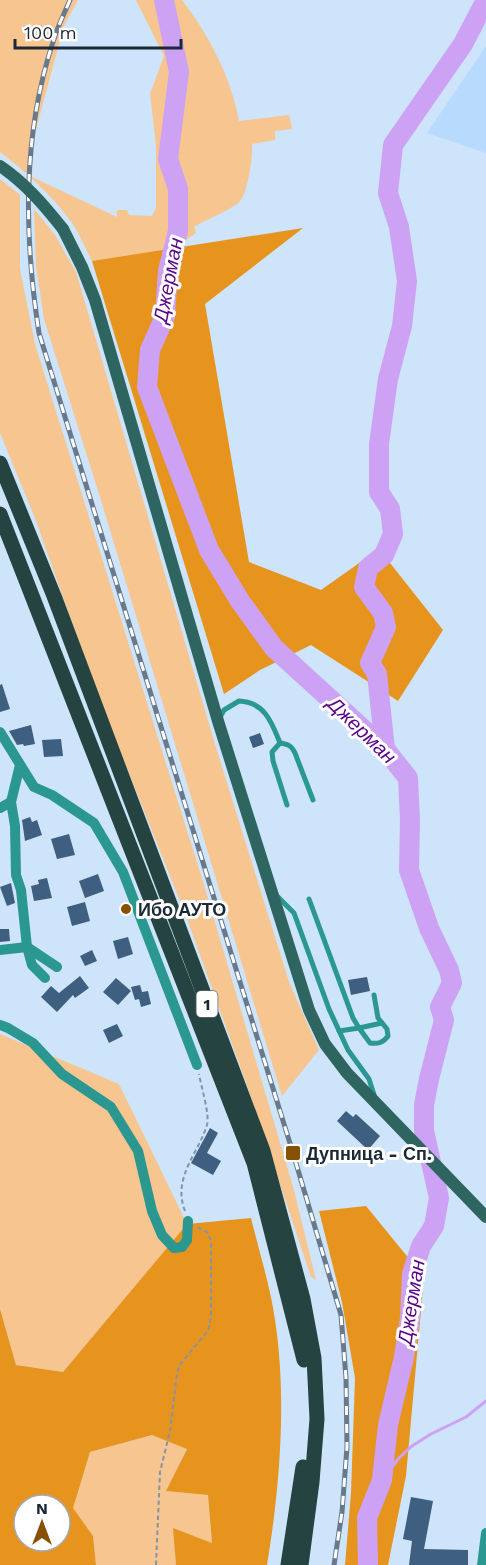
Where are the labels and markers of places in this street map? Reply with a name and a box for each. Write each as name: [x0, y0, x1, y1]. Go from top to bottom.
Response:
place label: Ибо АУТО: [138, 899, 226, 920]
marker: Ибо АУТО: [119, 902, 133, 916]
place label: Дупница - Сп.: [306, 1143, 432, 1164]
marker: Дупница - Сп.: [284, 1144, 302, 1162]

